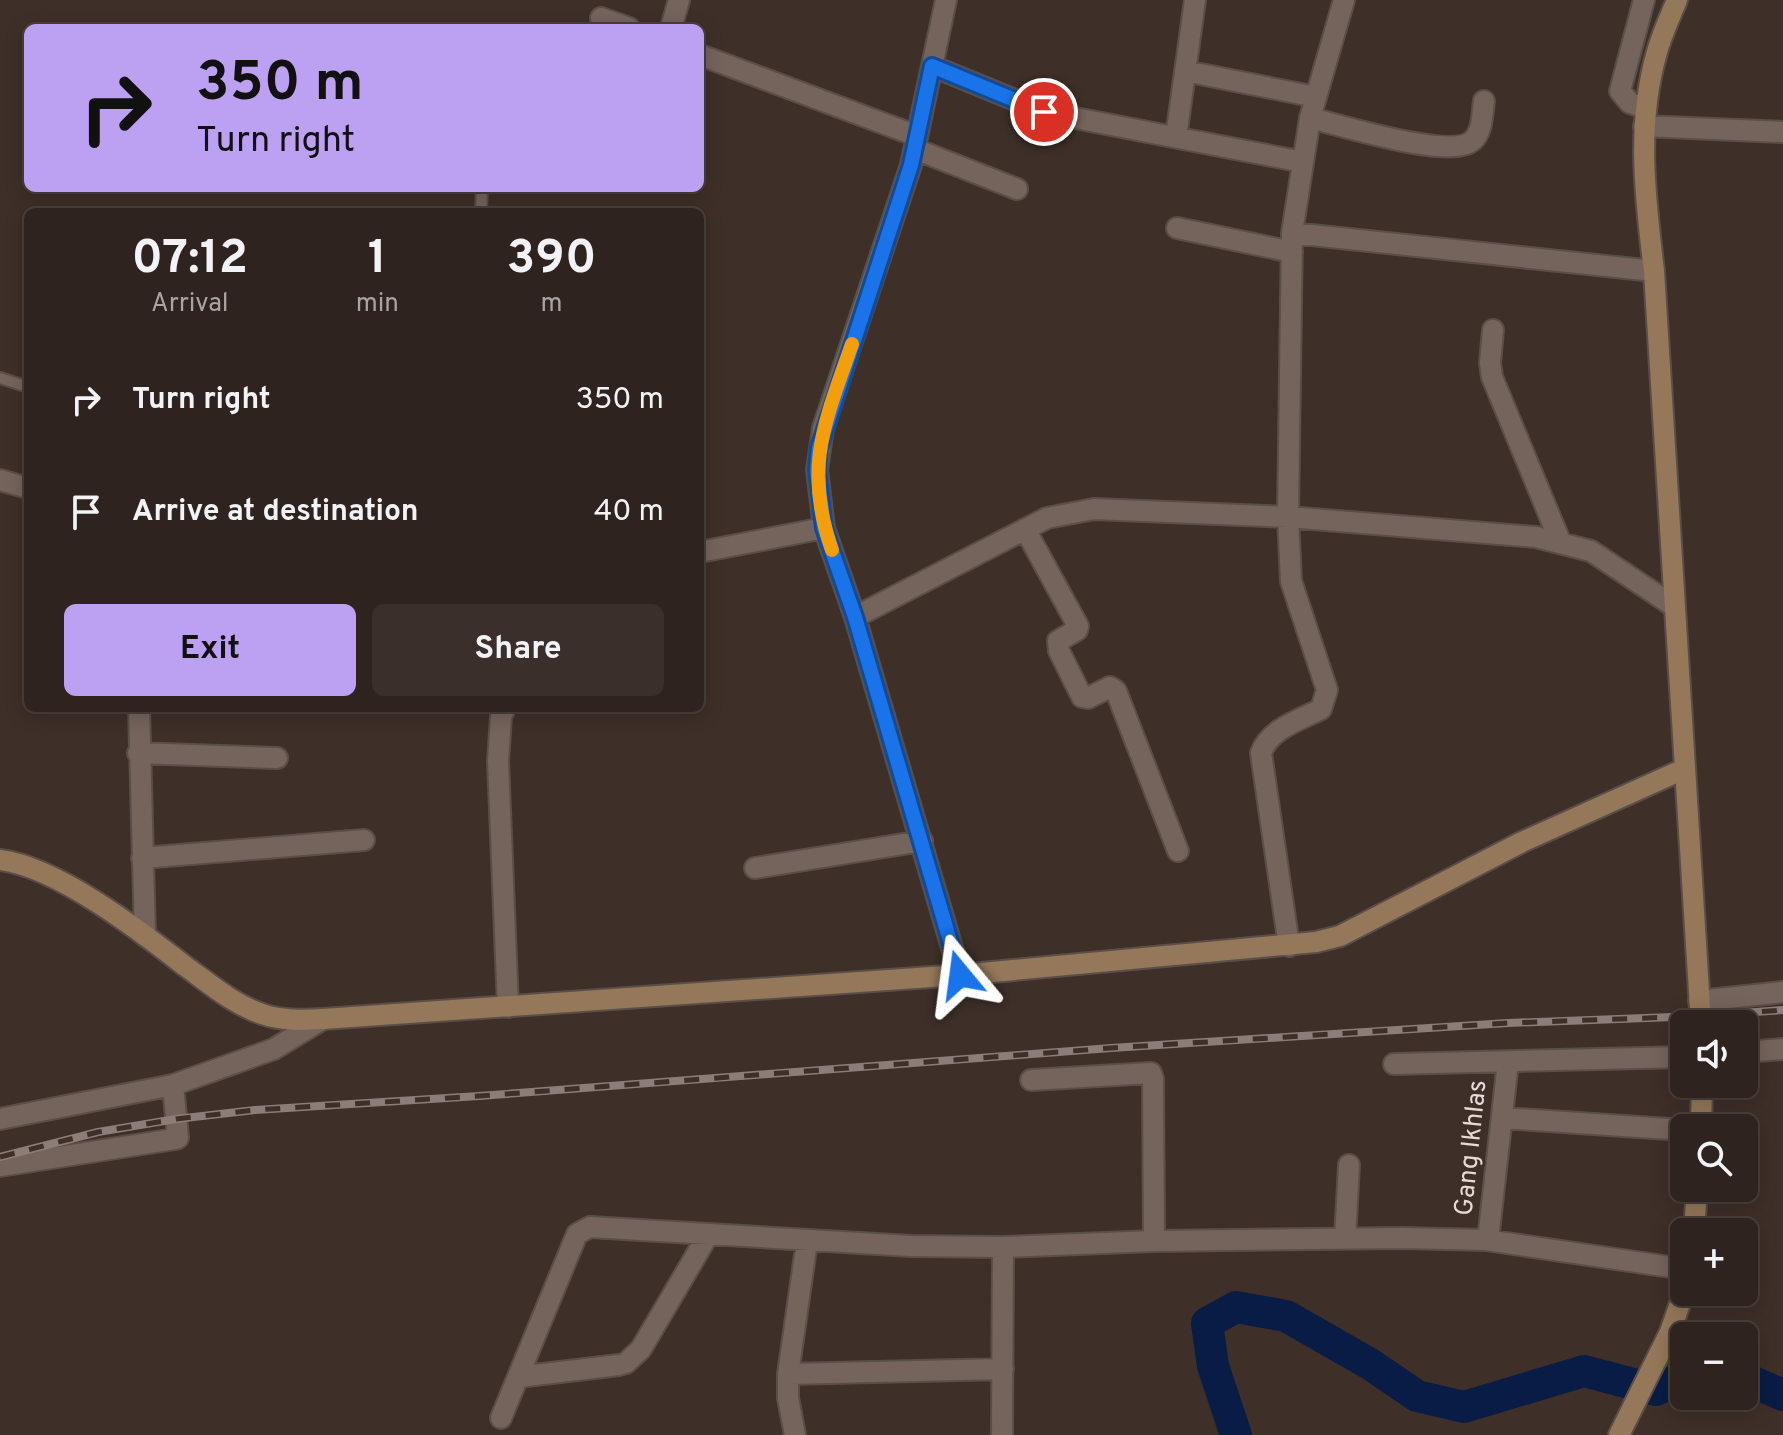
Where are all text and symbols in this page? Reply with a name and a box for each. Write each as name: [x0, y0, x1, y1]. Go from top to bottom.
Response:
text: 350 m: [196, 50, 364, 120]
icon: right: [64, 56, 168, 160]
pin: [1010, 78, 1078, 146]
icon: arrive: [1022, 90, 1066, 134]
text: Turn right: [196, 119, 355, 165]
text: 07:12: [132, 230, 248, 290]
text: 1: [368, 230, 387, 290]
text: 390: [507, 230, 596, 290]
text: Arrival: [151, 288, 229, 321]
text: min: [356, 288, 399, 321]
text: m: [540, 288, 563, 321]
icon: right: [64, 378, 108, 422]
text: Turn right: [132, 382, 270, 419]
text: 350 m: [576, 382, 664, 419]
icon: arrive: [64, 490, 108, 534]
text: Arrive at destination: [132, 494, 418, 531]
text: 40 m: [594, 494, 664, 531]
button: Exit: [64, 604, 356, 696]
button: Share: [372, 604, 664, 696]
position arrow: [918, 933, 1002, 1017]
map controls: [1670, 1010, 1758, 1410]
button: sound: [1670, 1010, 1758, 1098]
street label: Gang Ikhlas: [1448, 1079, 1496, 1217]
button: search: [1670, 1114, 1758, 1202]
button: +: [1670, 1218, 1758, 1306]
button: −: [1670, 1322, 1758, 1410]

